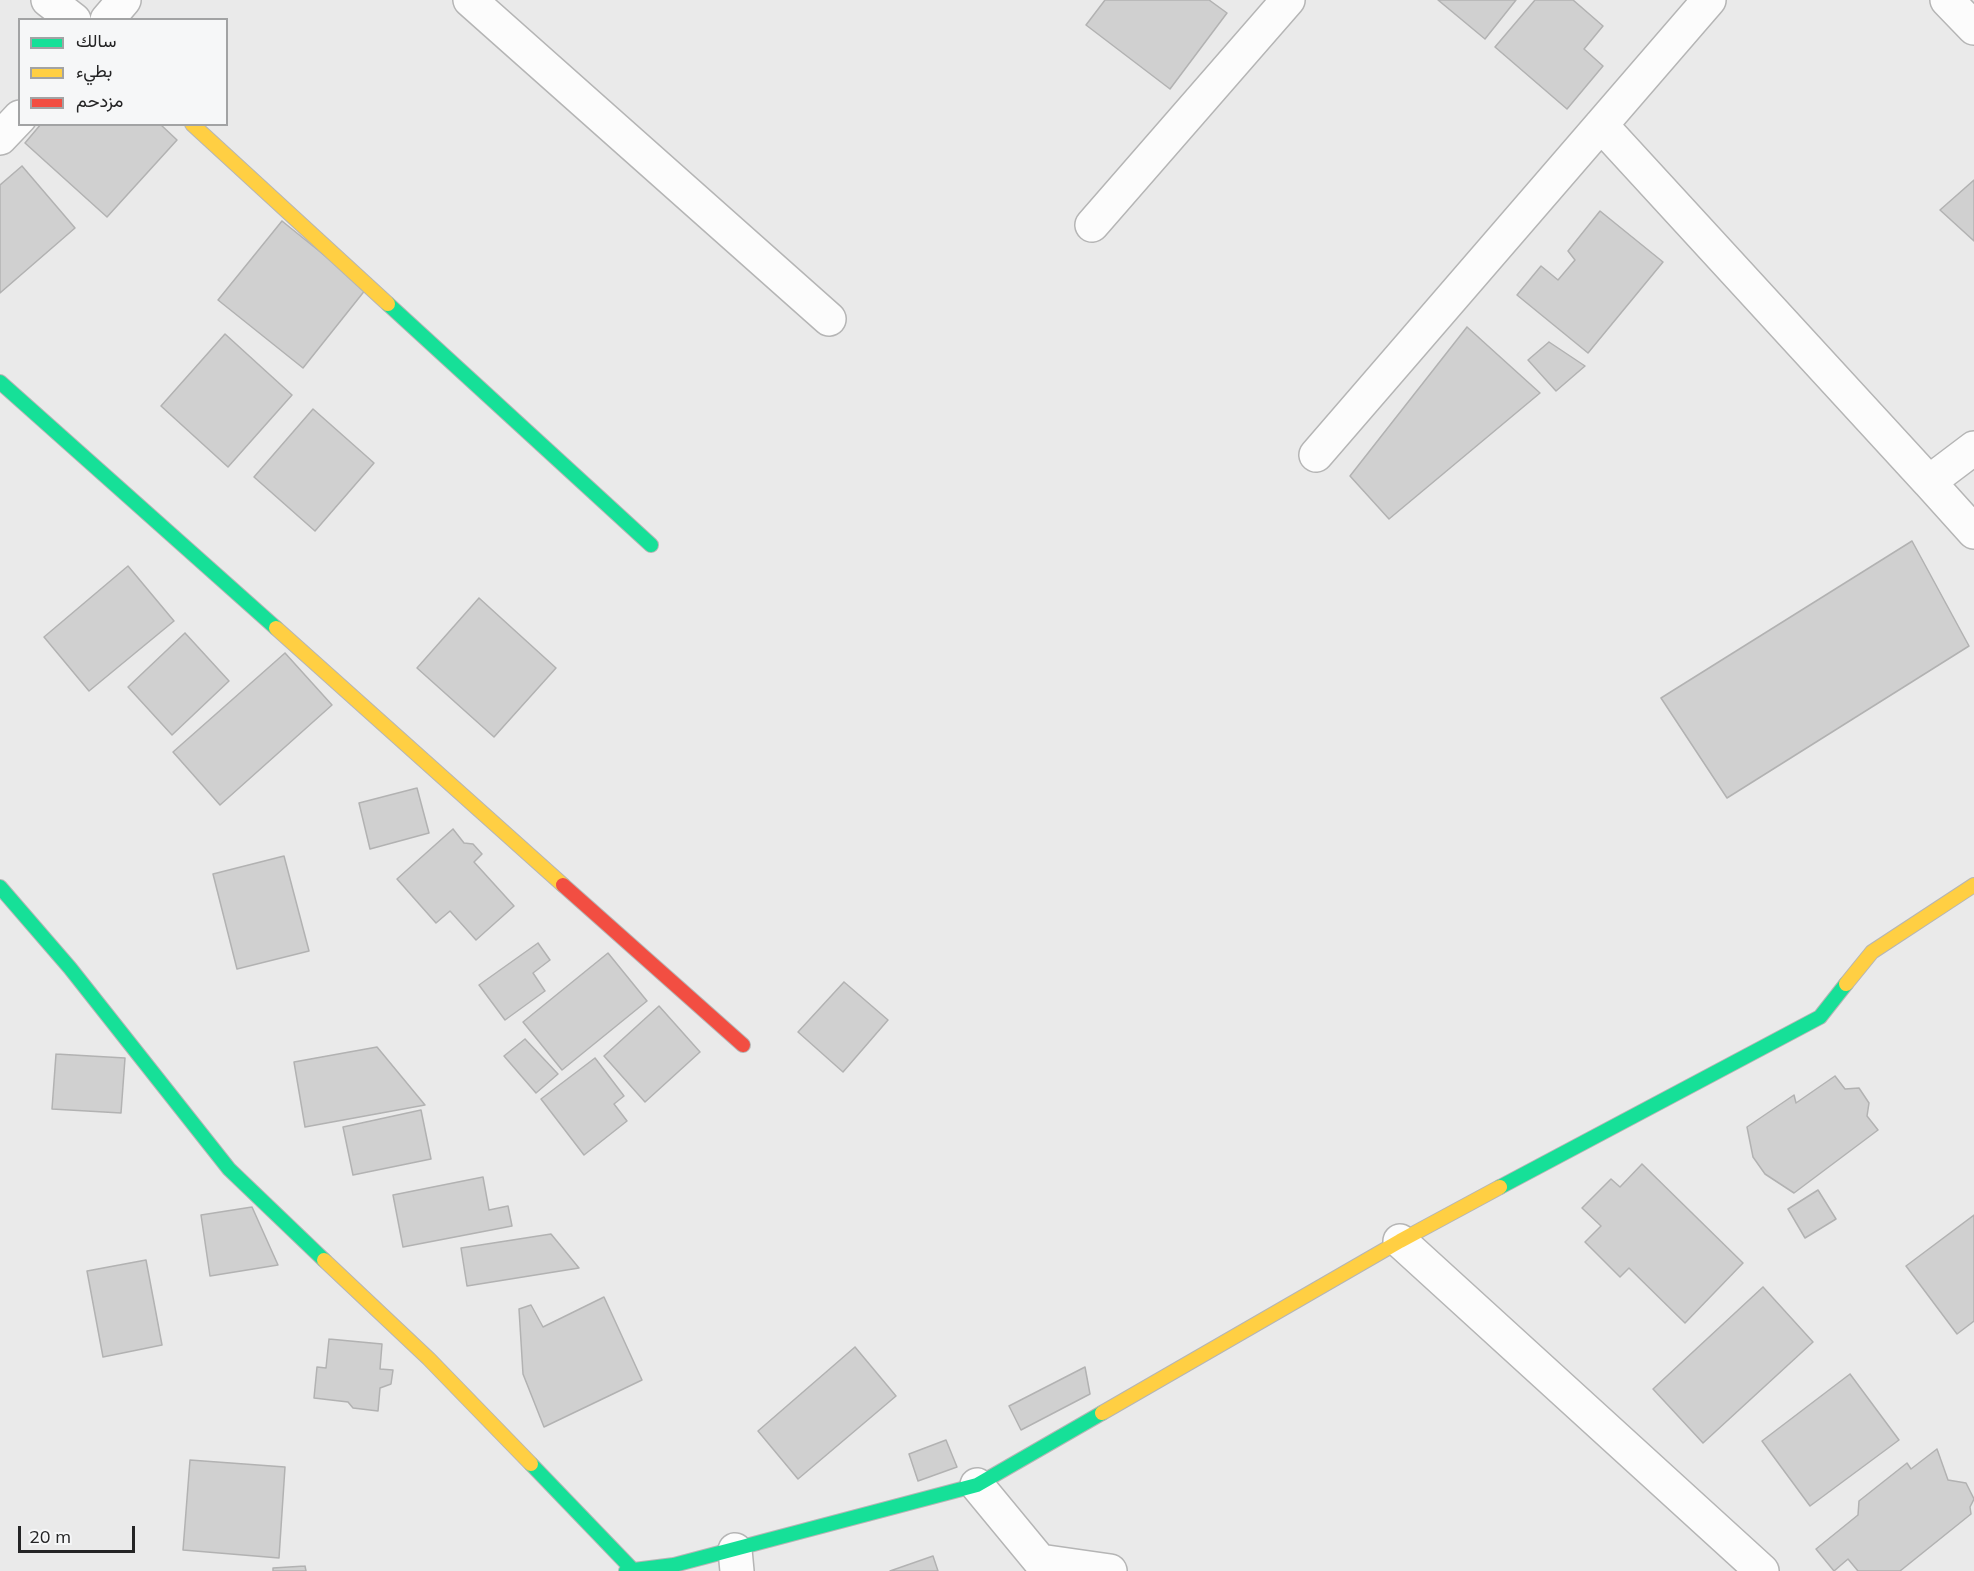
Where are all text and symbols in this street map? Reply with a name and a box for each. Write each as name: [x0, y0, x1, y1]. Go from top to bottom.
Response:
legend: [18, 18, 228, 126]
text: سالك: [76, 29, 116, 52]
text: بطيء: [76, 59, 112, 82]
text: مزدحم: [76, 89, 123, 112]
scale bar: [21, 1514, 138, 1552]
text: 20 m: [29, 1525, 71, 1548]

